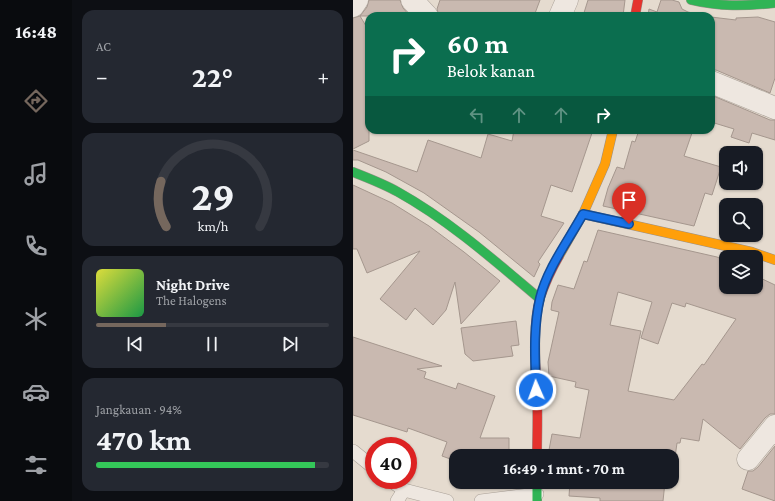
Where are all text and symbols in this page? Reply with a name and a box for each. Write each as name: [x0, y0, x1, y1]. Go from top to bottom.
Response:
text: 16:48: [15, 22, 57, 42]
icon: right: [381, 28, 433, 80]
text: 60 m: [447, 28, 508, 59]
text: AC: [96, 39, 111, 54]
text: 22°: [192, 60, 233, 93]
text: Belok kanan: [447, 61, 535, 81]
text: −: [96, 64, 108, 89]
text: +: [317, 64, 329, 89]
icon: directions: [22, 87, 50, 115]
icon: left: [466, 104, 488, 126]
icon: ahead: [508, 104, 530, 126]
icon: ahead: [550, 104, 572, 126]
icon: right: [592, 104, 614, 126]
map controls: [719, 146, 763, 294]
button: sound: [719, 146, 763, 190]
icon: music: [22, 160, 50, 188]
text: 29: [191, 173, 234, 219]
pin: [612, 183, 646, 224]
icon: arrive: [618, 189, 640, 211]
button: search: [719, 198, 763, 242]
text: km/h: [197, 218, 228, 234]
icon: phone: [22, 232, 50, 260]
button: layers: [719, 250, 763, 294]
text: Night Drive: [156, 277, 230, 293]
text: The Halogens: [156, 293, 227, 308]
icon: climate: [22, 305, 50, 333]
icon: previous: [124, 333, 146, 355]
icon: pause: [201, 333, 223, 355]
icon: next: [279, 333, 301, 355]
position arrow: [515, 369, 557, 411]
icon: car: [22, 378, 50, 406]
text: Jangkauan · 94%: [96, 402, 182, 417]
text: 470 km: [96, 423, 191, 456]
speed limit sign: 40: [365, 437, 417, 489]
icon: filters: [22, 451, 50, 479]
text: 16:49 · 1 mnt · 70 m: [503, 461, 625, 477]

